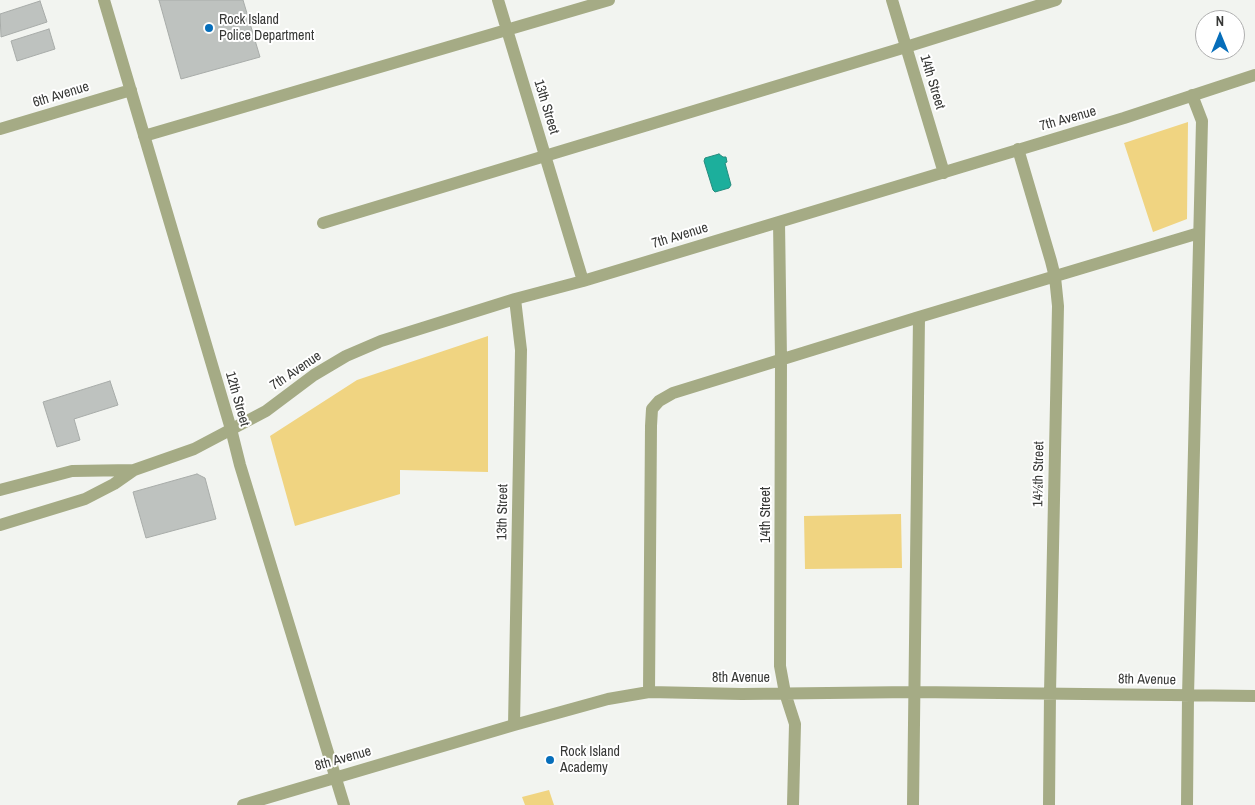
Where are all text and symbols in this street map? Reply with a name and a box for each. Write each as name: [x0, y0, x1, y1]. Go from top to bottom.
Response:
north arrow: [1195, 10, 1245, 60]
place label: Rock Island Police Department: [219, 12, 314, 44]
text: N: [1216, 12, 1224, 30]
marker: Rock Island Police Department: [203, 22, 215, 34]
street label: 14th Street: [916, 53, 948, 111]
street label: 13th Street: [530, 78, 562, 136]
street label: 6th Avenue: [31, 79, 91, 111]
street label: 7th Avenue: [1038, 103, 1098, 135]
street label: 7th Avenue: [650, 220, 710, 252]
street label: 7th Avenue: [267, 348, 325, 394]
street label: 12th Street: [221, 370, 253, 428]
street label: 14½th Street: [1030, 441, 1048, 507]
street label: 13th Street: [494, 484, 512, 540]
street label: 14th Street: [758, 487, 774, 543]
street label: 8th Avenue: [712, 670, 770, 686]
street label: 8th Avenue: [1118, 671, 1176, 689]
street label: 8th Avenue: [313, 743, 373, 775]
place label: Rock Island Academy: [560, 744, 620, 776]
marker: Rock Island Academy: [544, 754, 556, 766]

